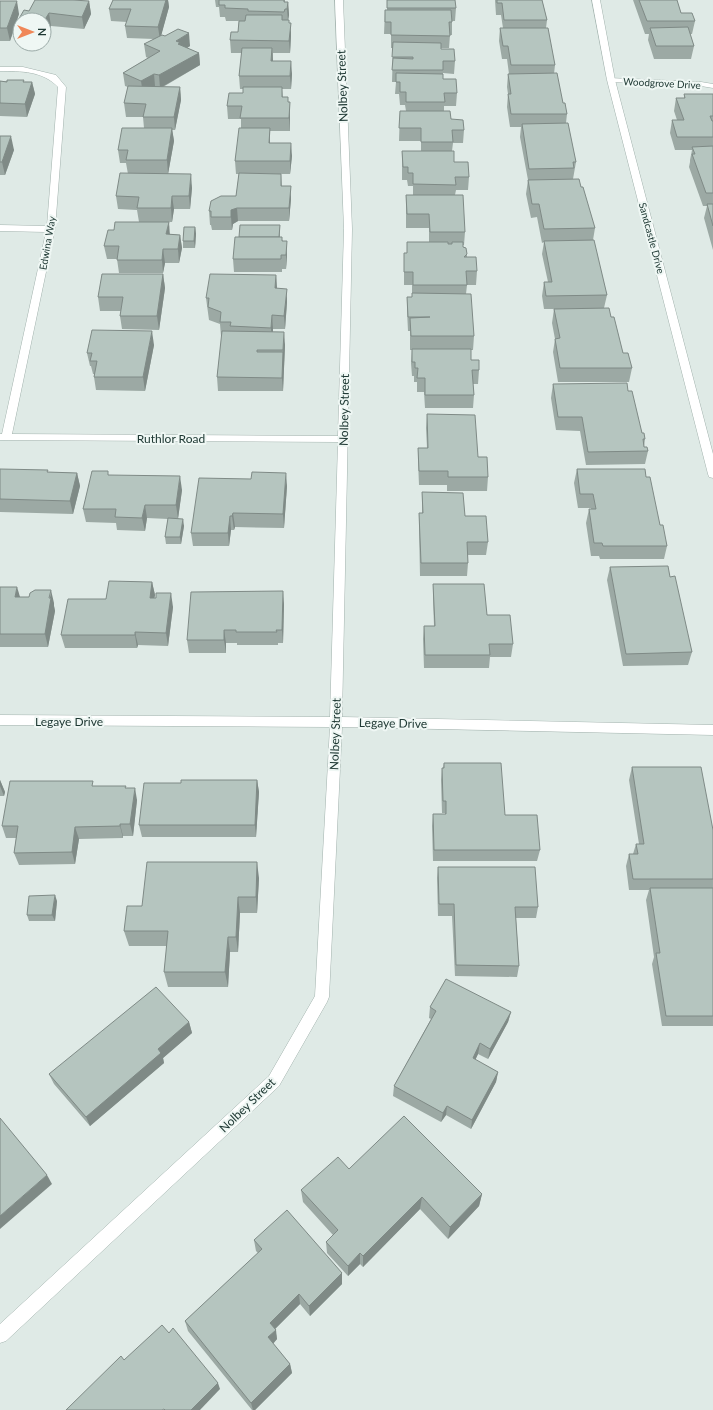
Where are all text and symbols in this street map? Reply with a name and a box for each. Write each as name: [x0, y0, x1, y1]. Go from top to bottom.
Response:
north arrow: [12, 12, 52, 52]
text: N: [36, 28, 49, 36]
street label: Nolbey Street: [333, 49, 351, 122]
street label: Woodgrove Drive: [623, 75, 701, 91]
street label: Sandcastle Drive: [637, 201, 667, 275]
street label: Edwina Way: [36, 214, 58, 271]
street label: Nolbey Street: [336, 373, 352, 446]
street label: Ruthlor Road: [137, 431, 205, 446]
street label: Nolbey Street: [326, 697, 344, 770]
street label: Legaye Drive: [35, 714, 103, 729]
street label: Legaye Drive: [359, 715, 427, 731]
street label: Nolbey Street: [216, 1074, 279, 1135]

